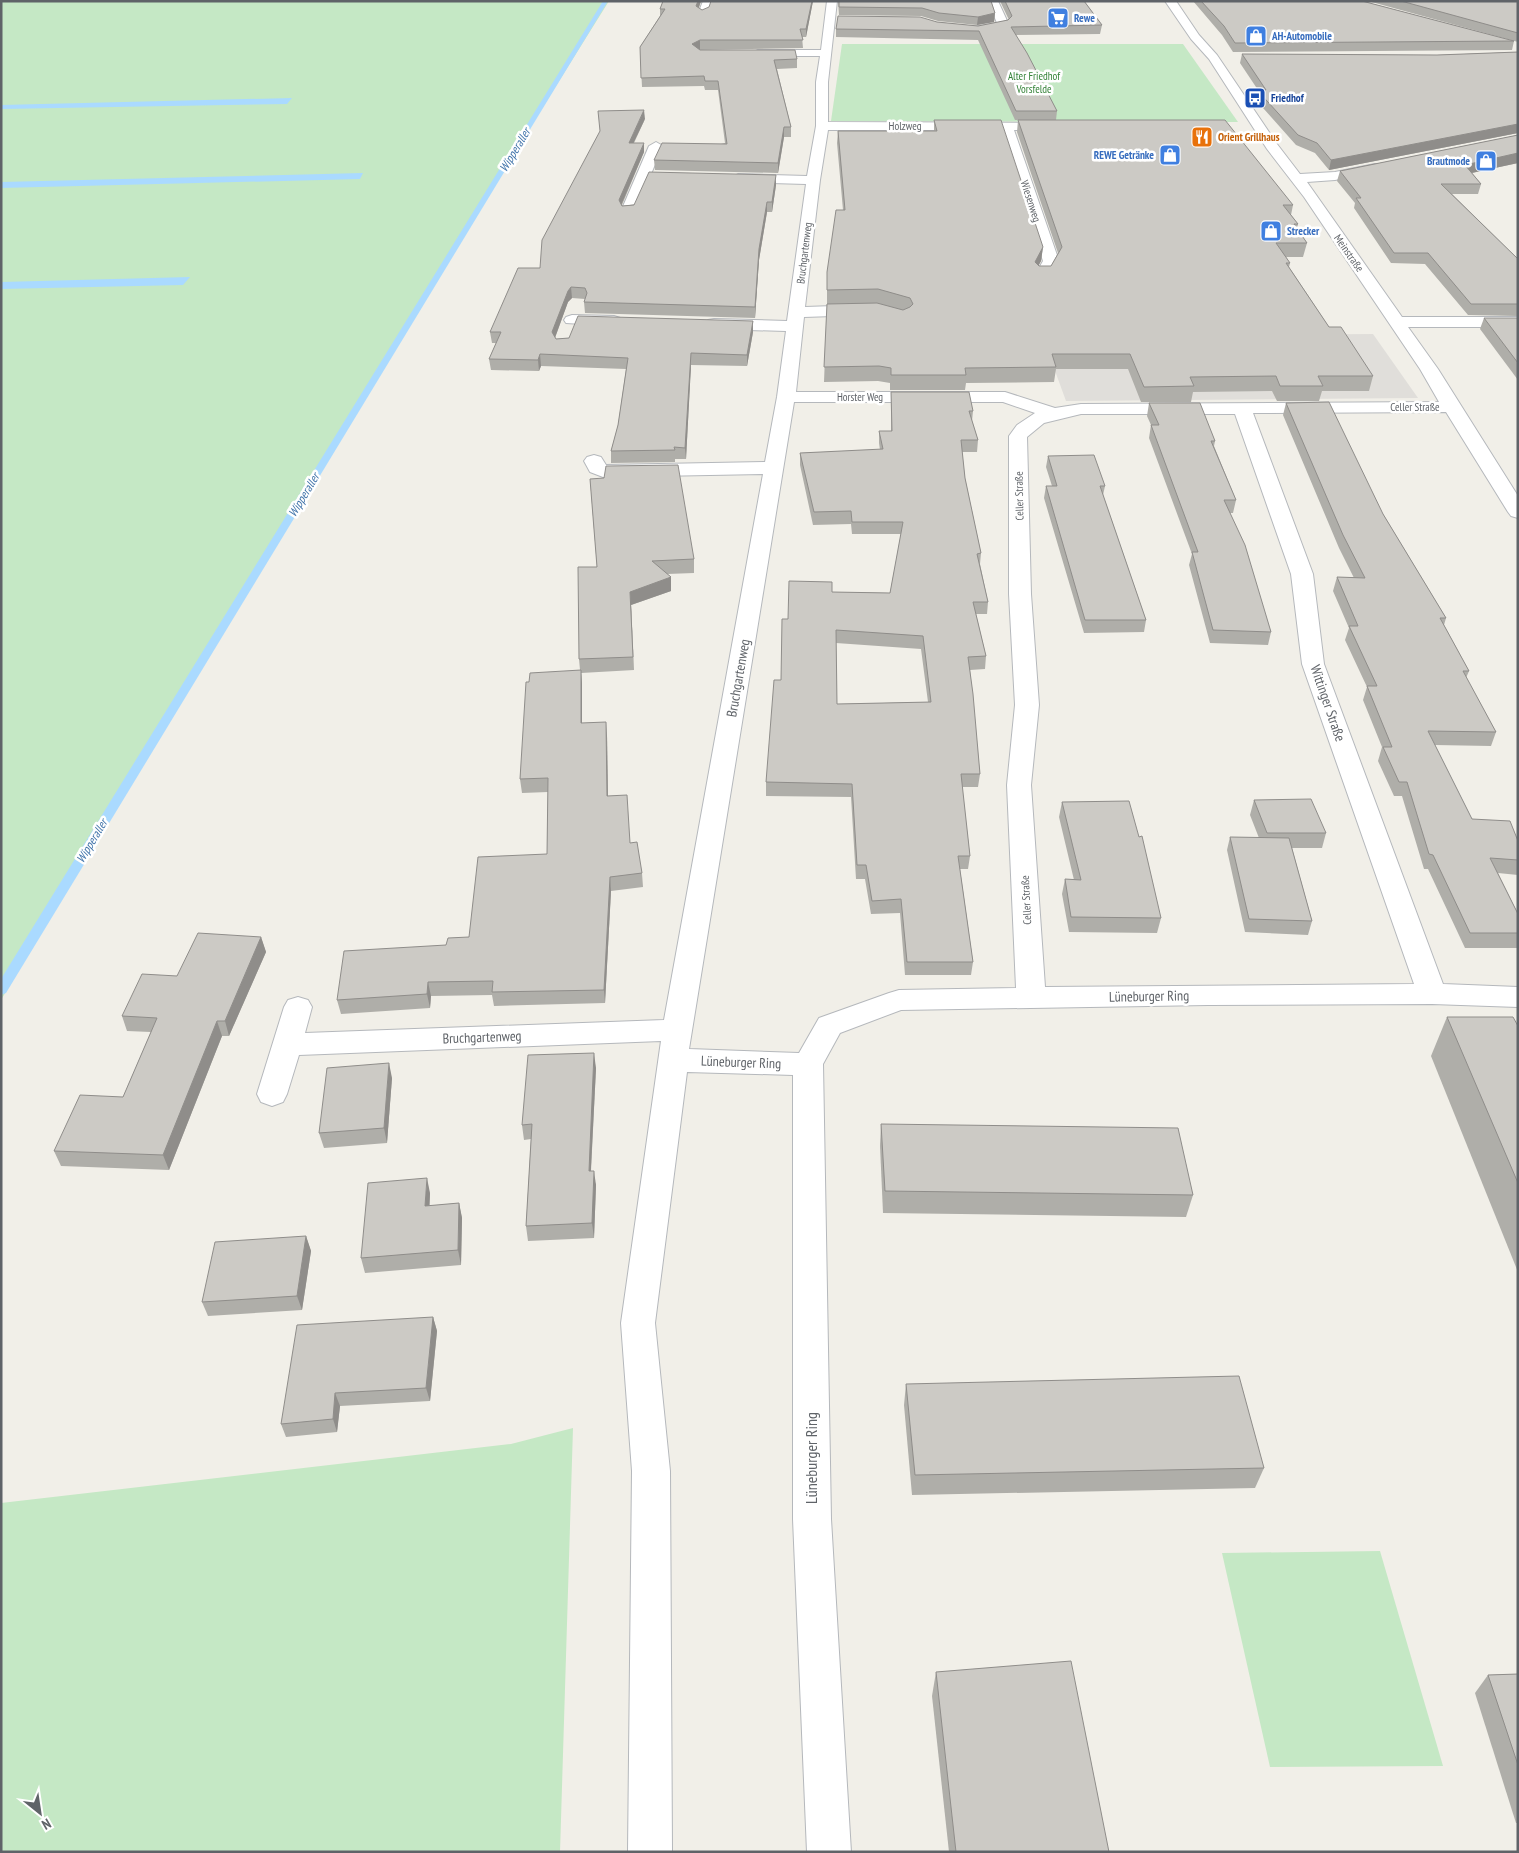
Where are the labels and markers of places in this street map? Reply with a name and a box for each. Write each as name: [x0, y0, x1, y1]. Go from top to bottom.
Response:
supermarket icon: Rewe: [1046, 6, 1070, 30]
place label: Rewe: [1074, 11, 1095, 25]
shop icon: AH-Automobile: [1244, 24, 1268, 48]
place label: AH-Automobile: [1271, 29, 1332, 43]
bus stop icon: Friedhof: [1243, 86, 1267, 110]
place label: Friedhof: [1271, 91, 1305, 105]
restaurant icon: Orient Grillhaus: [1190, 125, 1214, 149]
place label: Orient Grillhaus: [1218, 130, 1280, 144]
shop icon: REWE Getränke: [1158, 143, 1182, 167]
place label: REWE Getränke: [1094, 148, 1154, 162]
shop icon: Brautmode: [1474, 149, 1498, 173]
place label: Brautmode: [1427, 154, 1470, 168]
shop icon: Strecker: [1259, 219, 1283, 243]
place label: Strecker: [1287, 224, 1320, 238]

